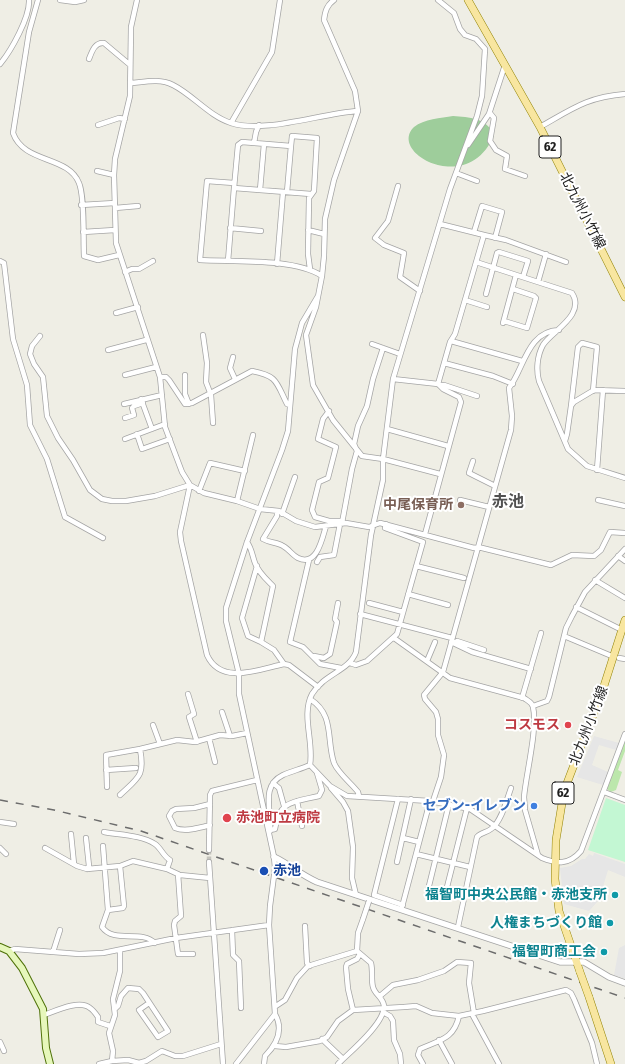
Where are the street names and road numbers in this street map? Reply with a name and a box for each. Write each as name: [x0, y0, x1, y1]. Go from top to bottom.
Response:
road number: 62: [539, 136, 561, 158]
street label: 北九州小竹線: [555, 170, 609, 252]
street label: 北九州小竹線: [566, 684, 612, 768]
road number: 62: [552, 782, 574, 804]

